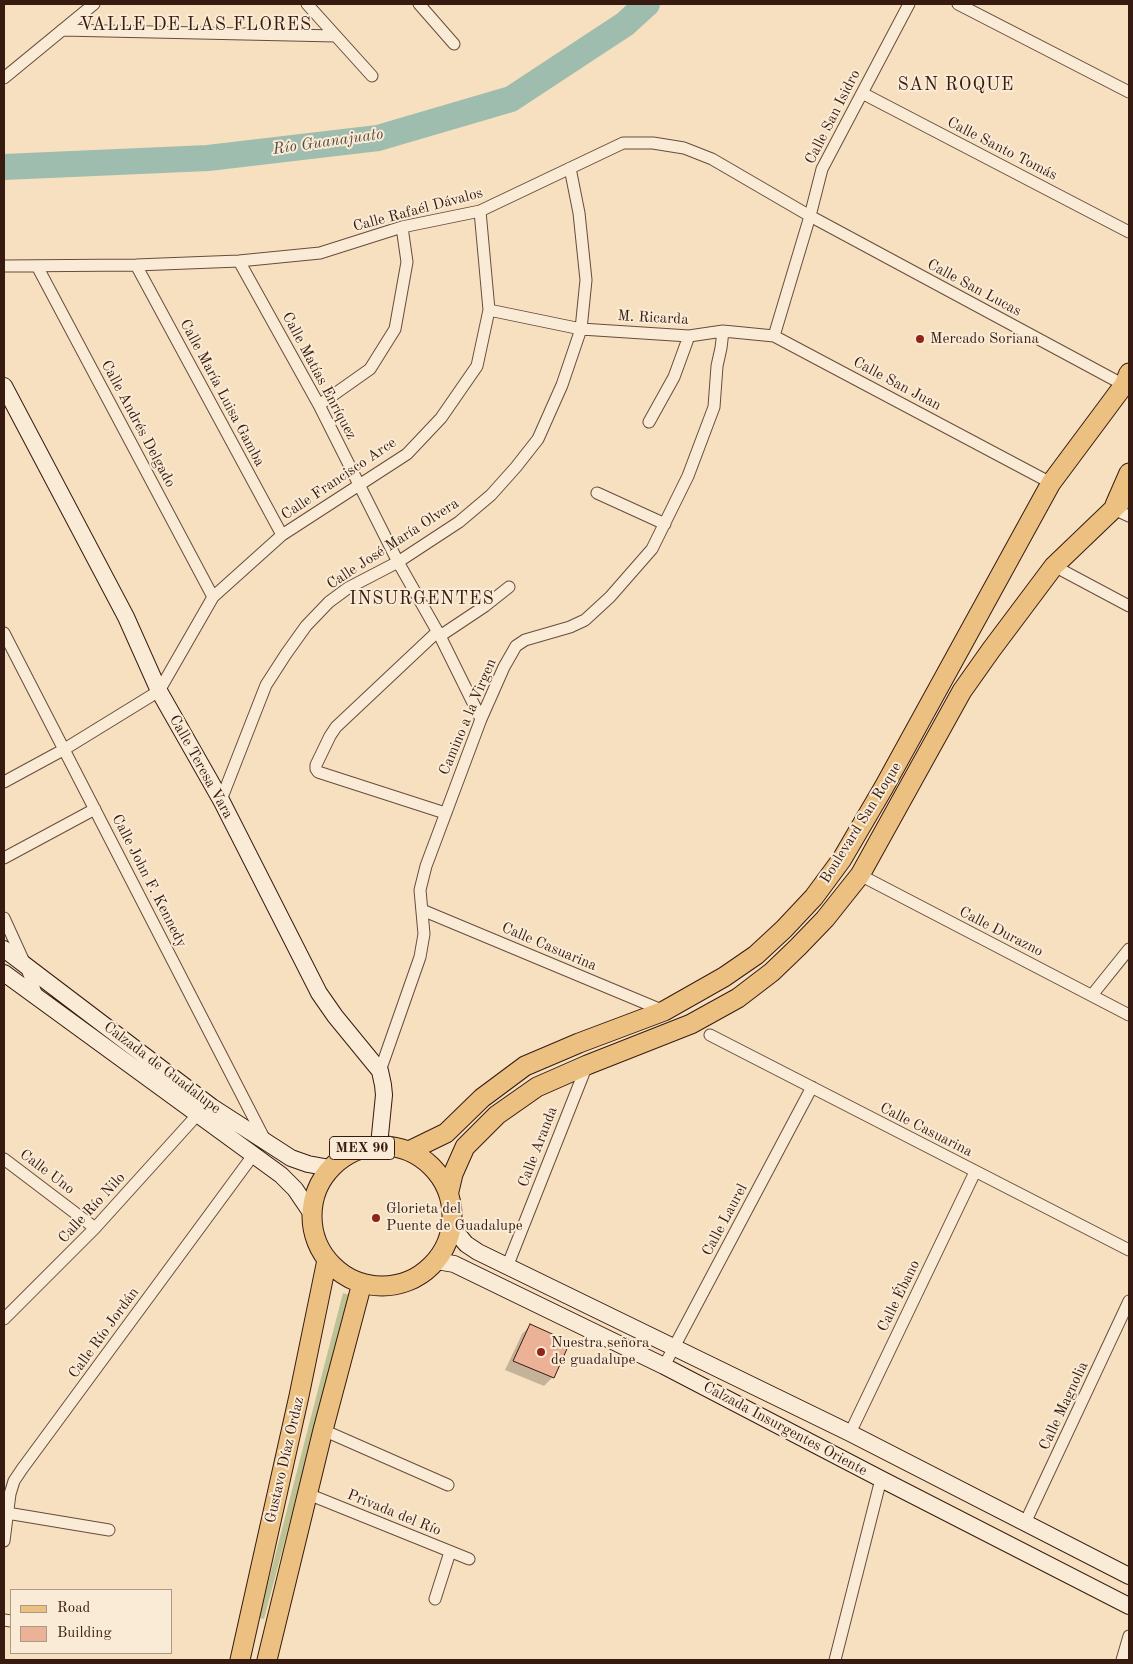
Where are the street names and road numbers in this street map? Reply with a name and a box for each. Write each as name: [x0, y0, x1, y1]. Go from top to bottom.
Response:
street label: Calle San Isidro: [801, 67, 865, 167]
street label: Calle Santo Tomás: [944, 113, 1060, 185]
street label: Calle Rafaél Dávalos: [351, 184, 485, 236]
street label: Calle San Lucas: [924, 256, 1024, 320]
street label: M. Ricarda: [617, 307, 689, 329]
street label: Calle Matías Enríquez: [278, 309, 360, 443]
street label: Calle María Luisa Gamba: [176, 316, 268, 470]
street label: Calle San Juan: [850, 353, 944, 415]
street label: Calle Andrés Delgado: [97, 357, 179, 491]
street label: Calle Francisco Arce: [278, 434, 400, 524]
street label: Calle José María Olvera: [324, 495, 462, 593]
street label: Camino a la Virgen: [435, 656, 501, 778]
street label: Calle Teresa Vara: [165, 712, 237, 822]
street label: Boulevard San Roque: [816, 759, 906, 887]
street label: Calle John F. Kennedy: [108, 811, 190, 951]
street label: Calle Durazno: [956, 903, 1046, 961]
street label: Calle Casuarina: [499, 919, 599, 975]
street label: Calzada de Guadalupe: [100, 1018, 224, 1118]
street label: Calle Casuarina: [877, 1099, 975, 1161]
street label: Calle Aranda: [514, 1104, 562, 1190]
road number: MEX 90: [330, 1136, 394, 1160]
street label: Calle Uno: [16, 1146, 78, 1198]
street label: Calle Río Nilo: [55, 1169, 129, 1247]
street label: Calle Laurel: [698, 1181, 752, 1259]
street label: Calle Ébano: [874, 1257, 924, 1335]
street label: Calle Río Jordán: [65, 1284, 143, 1382]
street label: Calle Magnolia: [1036, 1359, 1092, 1453]
street label: Calzada Insurgentes Oriente: [700, 1378, 870, 1480]
street label: Gustavo Díaz Ordaz: [262, 1395, 308, 1525]
street label: Privada del Río: [344, 1486, 444, 1540]

